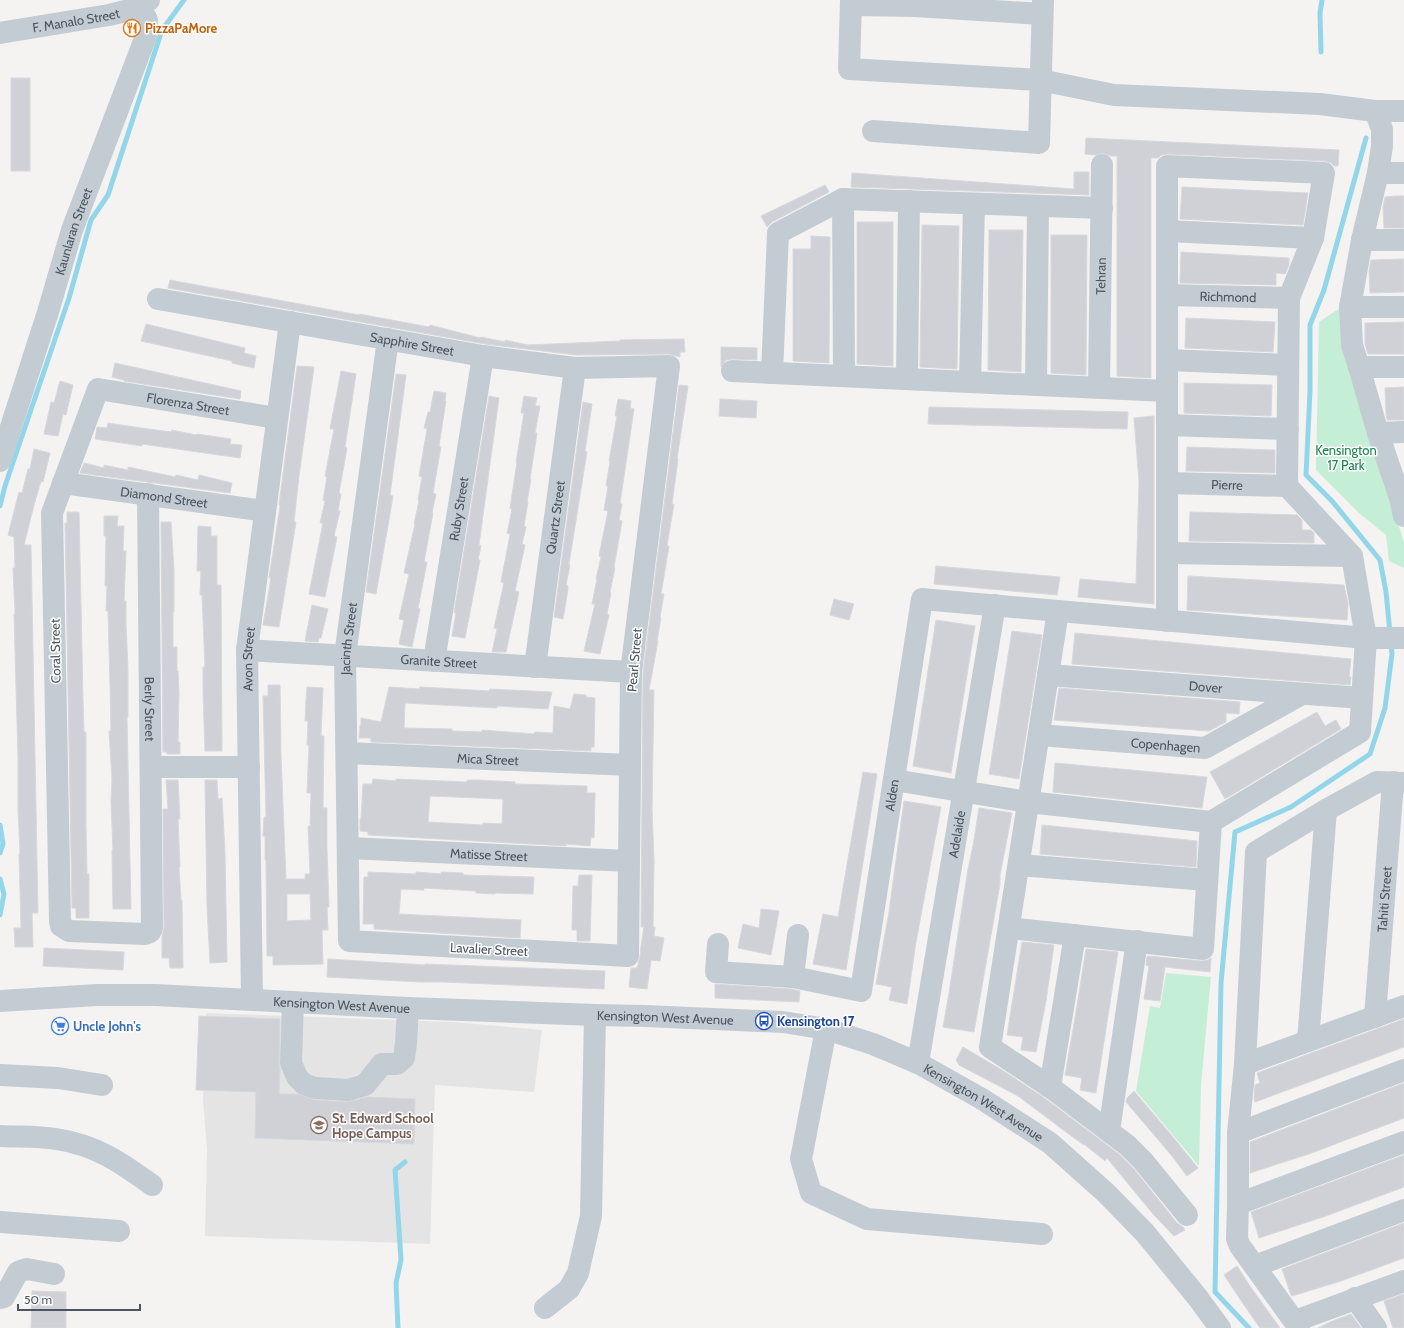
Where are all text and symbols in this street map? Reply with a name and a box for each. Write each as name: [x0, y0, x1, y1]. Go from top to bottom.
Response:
street label: F. Manalo Street: [31, 4, 122, 36]
restaurant icon: PizzaPaMore: [122, 18, 142, 38]
place label: PizzaPaMore: [145, 20, 217, 36]
street label: Kaunlaran Street: [51, 185, 96, 277]
street label: Tehran: [1092, 257, 1109, 295]
street label: Richmond: [1200, 288, 1256, 305]
street label: Sapphire Street: [369, 328, 456, 359]
street label: Florenza Street: [145, 389, 231, 418]
park label: Kensington 17 Park: [1315, 442, 1377, 473]
street label: Ruby Street: [445, 475, 472, 542]
street label: Pierre: [1211, 476, 1243, 493]
street label: Quartz Street: [542, 479, 568, 555]
street label: Diamond Street: [119, 483, 209, 511]
street label: Jacinth Street: [337, 601, 360, 676]
street label: Coral Street: [46, 618, 64, 683]
street label: Avon Street: [239, 625, 258, 691]
street label: Pearl Street: [623, 627, 645, 692]
street label: Granite Street: [400, 651, 478, 671]
street label: Berly Street: [142, 677, 158, 742]
street label: Dover: [1188, 677, 1224, 696]
street label: Copenhagen: [1130, 734, 1201, 756]
street label: Mica Street: [457, 750, 520, 768]
street label: Alden: [881, 778, 902, 812]
street label: Adelaide: [945, 809, 968, 859]
street label: Matisse Street: [450, 845, 529, 864]
street label: Tahiti Street: [1374, 865, 1395, 933]
street label: Lavalier Street: [450, 939, 529, 959]
street label: Kensington West Avenue: [273, 993, 411, 1016]
street label: Kensington West Avenue: [597, 1007, 734, 1028]
bus stop icon: Kensington 17: [754, 1011, 774, 1031]
place label: Kensington 17: [777, 1013, 855, 1029]
supermarket icon: Uncle John's: [50, 1016, 70, 1036]
place label: Uncle John's: [73, 1018, 141, 1034]
street label: Kensington West Avenue: [921, 1060, 1047, 1145]
place label: St. Edward School Hope Campus: [332, 1110, 434, 1141]
school or university icon: St. Edward School Hope Campus: [309, 1115, 329, 1135]
scale bar: [18, 1286, 140, 1312]
text: 50 m: [24, 1292, 52, 1307]

